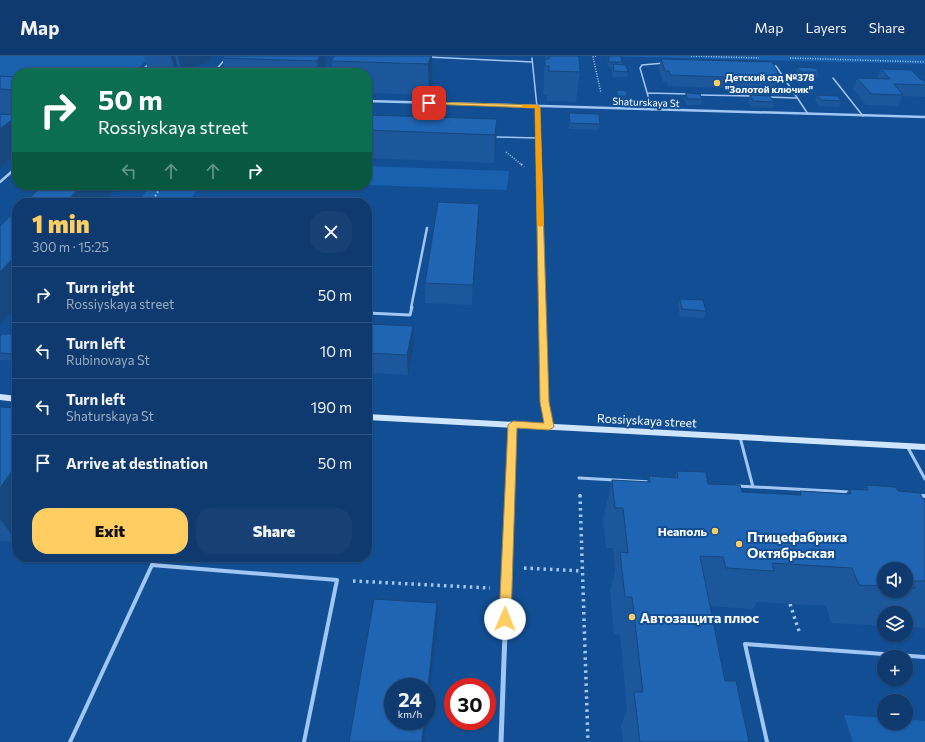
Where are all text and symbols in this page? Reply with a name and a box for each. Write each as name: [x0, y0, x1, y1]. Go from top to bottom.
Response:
text: Map: [20, 16, 59, 39]
text: Map: [755, 19, 783, 36]
text: Layers: [805, 19, 847, 36]
text: Share: [869, 19, 905, 36]
place label: Детский сад №378 "Золотой ключик": [725, 71, 815, 95]
marker: Детский сад №378 "Золотой ключик": [712, 78, 722, 88]
text: 50 m: [98, 82, 163, 116]
icon: right: [32, 84, 84, 136]
pin: [412, 86, 446, 120]
icon: arrive: [418, 92, 440, 114]
street label: Shaturskaya St: [612, 95, 680, 109]
text: Rossiyskaya street: [98, 116, 248, 138]
icon: left: [118, 160, 140, 182]
icon: ahead: [160, 160, 182, 182]
icon: ahead: [202, 160, 224, 182]
icon: right: [244, 160, 266, 182]
text: 1 min: [32, 209, 90, 238]
button: close: [310, 211, 352, 253]
text: 300 m · 15:25: [32, 239, 109, 255]
text: Turn right: [66, 278, 135, 296]
icon: right: [32, 284, 54, 306]
text: 50 m: [318, 286, 352, 304]
text: Rossiyskaya street: [66, 296, 174, 312]
text: Turn left: [66, 334, 125, 352]
icon: left: [32, 340, 54, 362]
text: 10 m: [320, 342, 352, 360]
text: Rubinovaya St: [66, 352, 150, 368]
text: Turn left: [66, 390, 125, 408]
icon: left: [32, 396, 54, 418]
text: 190 m: [311, 398, 352, 416]
text: Shaturskaya St: [66, 408, 154, 424]
street label: Rossiyskaya street: [597, 410, 697, 430]
icon: arrive: [32, 452, 54, 474]
text: Arrive at destination: [66, 454, 208, 472]
text: 50 m: [318, 454, 352, 472]
button: Exit: [32, 508, 188, 554]
button: Share: [196, 508, 352, 554]
place label: Неаполь: [658, 524, 708, 538]
marker: Неаполь: [710, 526, 720, 536]
place label: Птицефабрика Октябрьская: [747, 528, 847, 561]
marker: Птицефабрика Октябрьская: [734, 539, 744, 549]
map controls: [877, 562, 913, 730]
button: sound: [877, 562, 913, 598]
position arrow: [484, 598, 526, 640]
button: layers: [877, 606, 913, 642]
place label: Автозащита плюс: [640, 609, 759, 626]
marker: Автозащита плюс: [627, 612, 637, 622]
button: +: [877, 650, 913, 686]
speed limit sign: 30: [444, 678, 496, 730]
text: 24: [398, 687, 422, 711]
button: −: [877, 694, 913, 730]
text: km/h: [398, 708, 422, 720]

